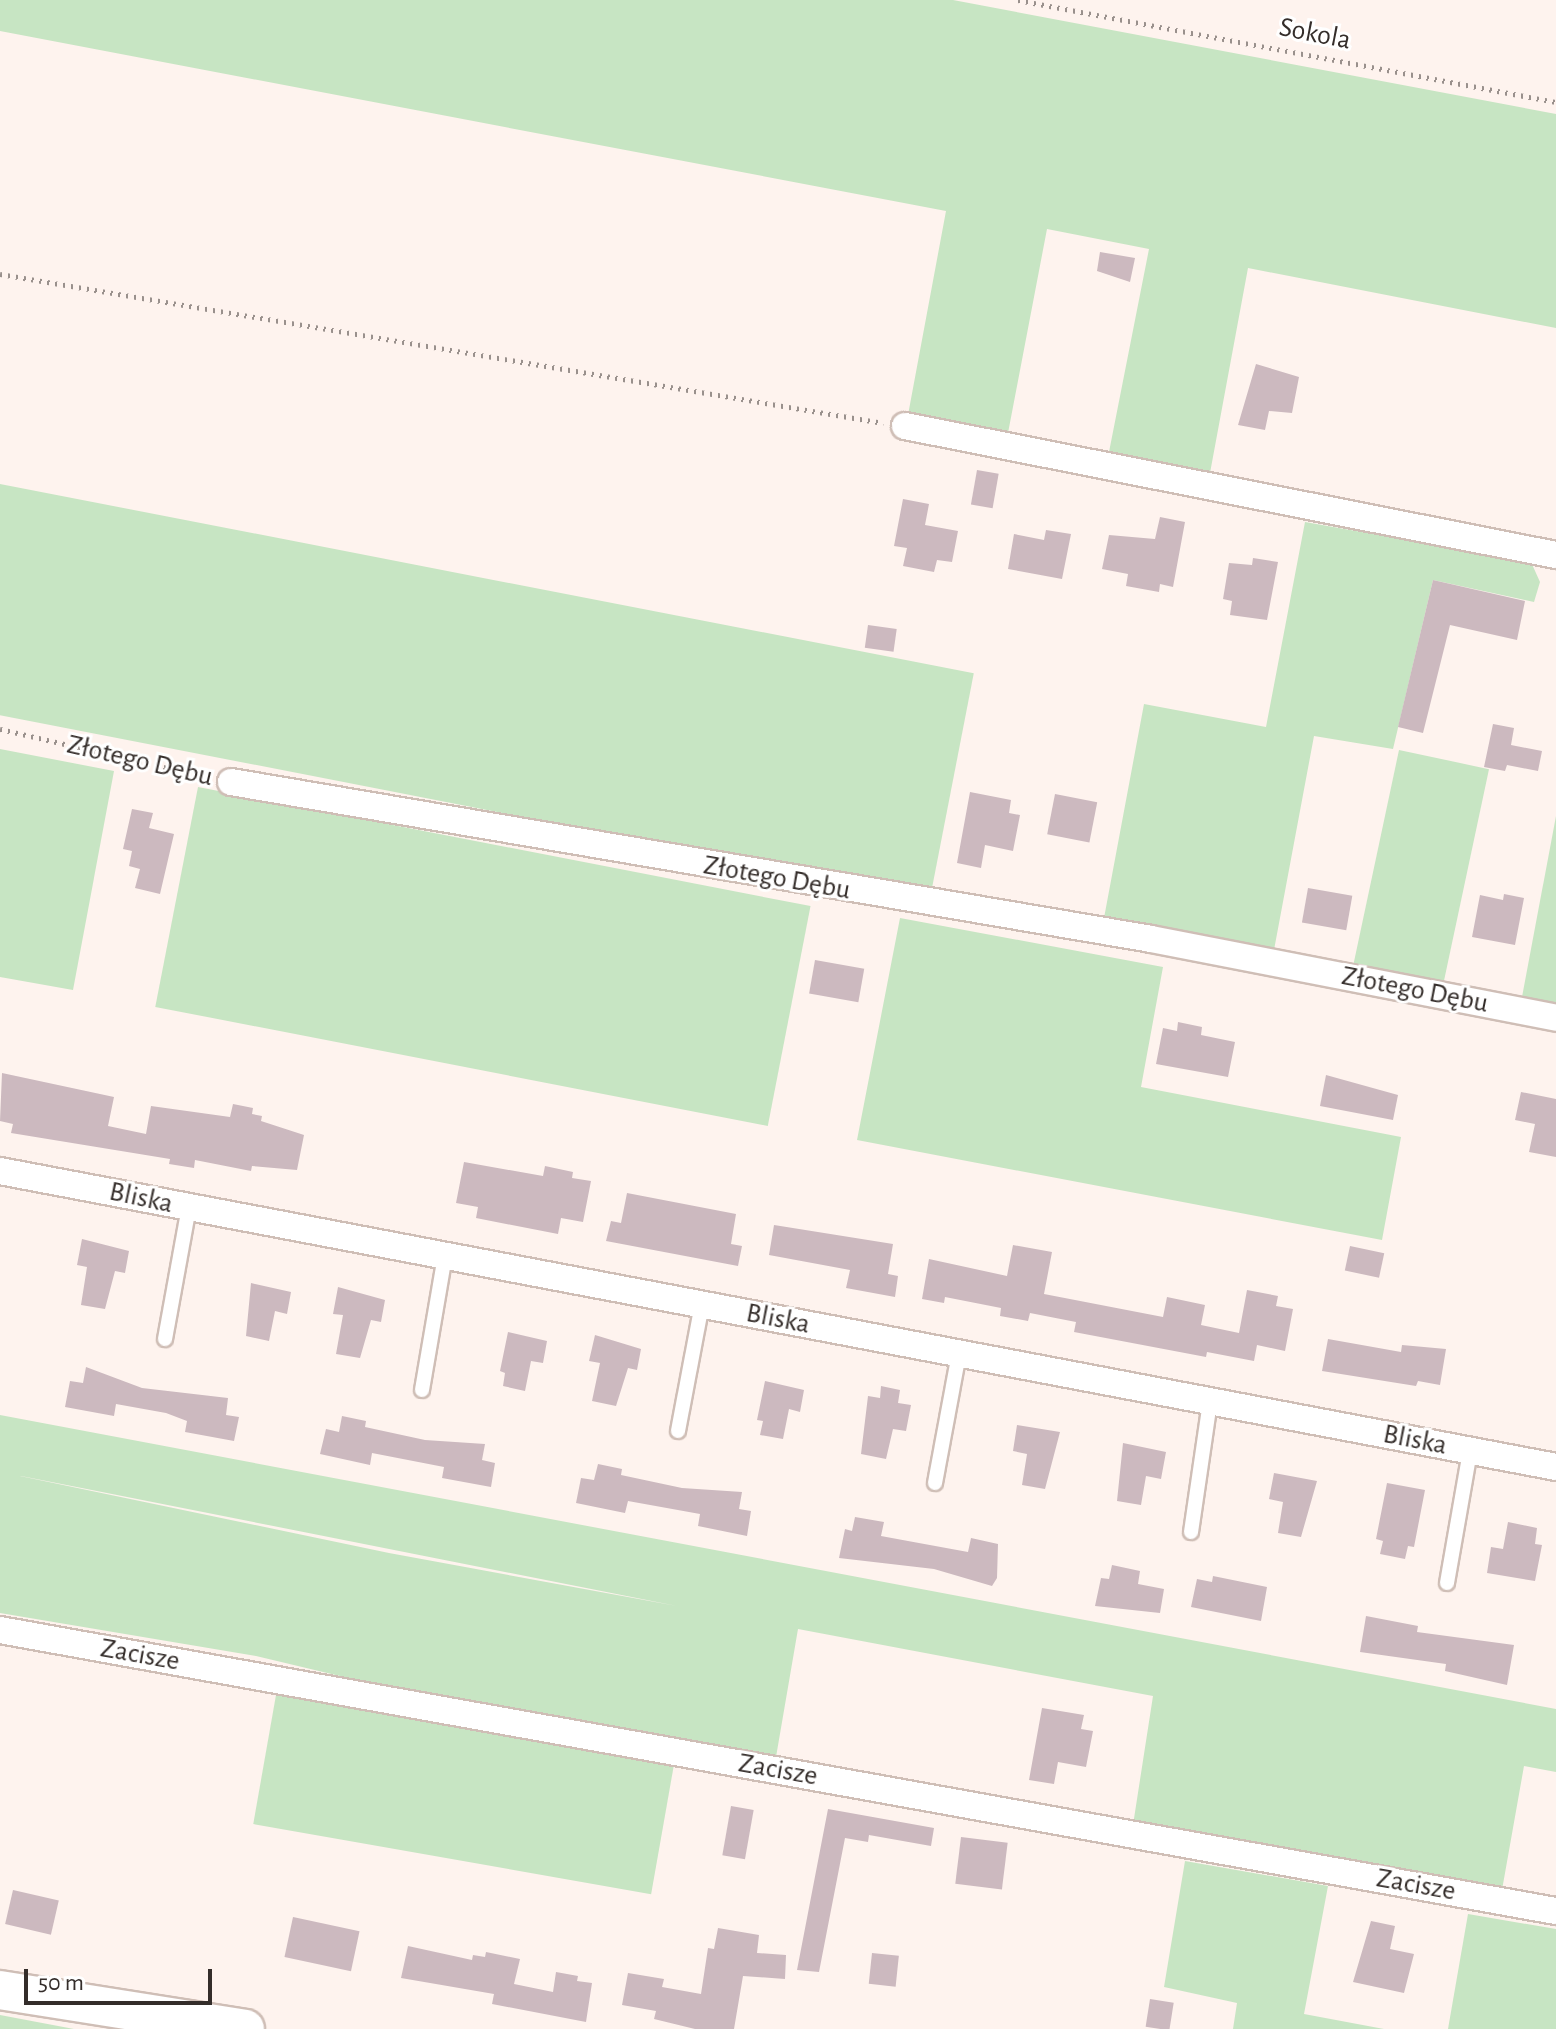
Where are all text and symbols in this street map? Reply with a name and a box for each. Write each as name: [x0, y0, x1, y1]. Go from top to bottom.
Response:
street label: Sokola: [1276, 11, 1354, 57]
street label: Złotego Dębu: [64, 728, 216, 794]
street label: Złotego Dębu: [701, 849, 853, 907]
street label: Złotego Dębu: [1339, 959, 1491, 1021]
street label: Bliska: [106, 1175, 176, 1221]
street label: Bliska: [743, 1296, 813, 1342]
street label: Bliska: [1380, 1417, 1450, 1463]
street label: Zacisze: [98, 1632, 182, 1678]
street label: Zacisze: [736, 1747, 820, 1793]
street label: Zacisze: [1374, 1862, 1458, 1908]
scale bar: [28, 1953, 216, 2003]
text: 50 m: [38, 1971, 84, 1995]

